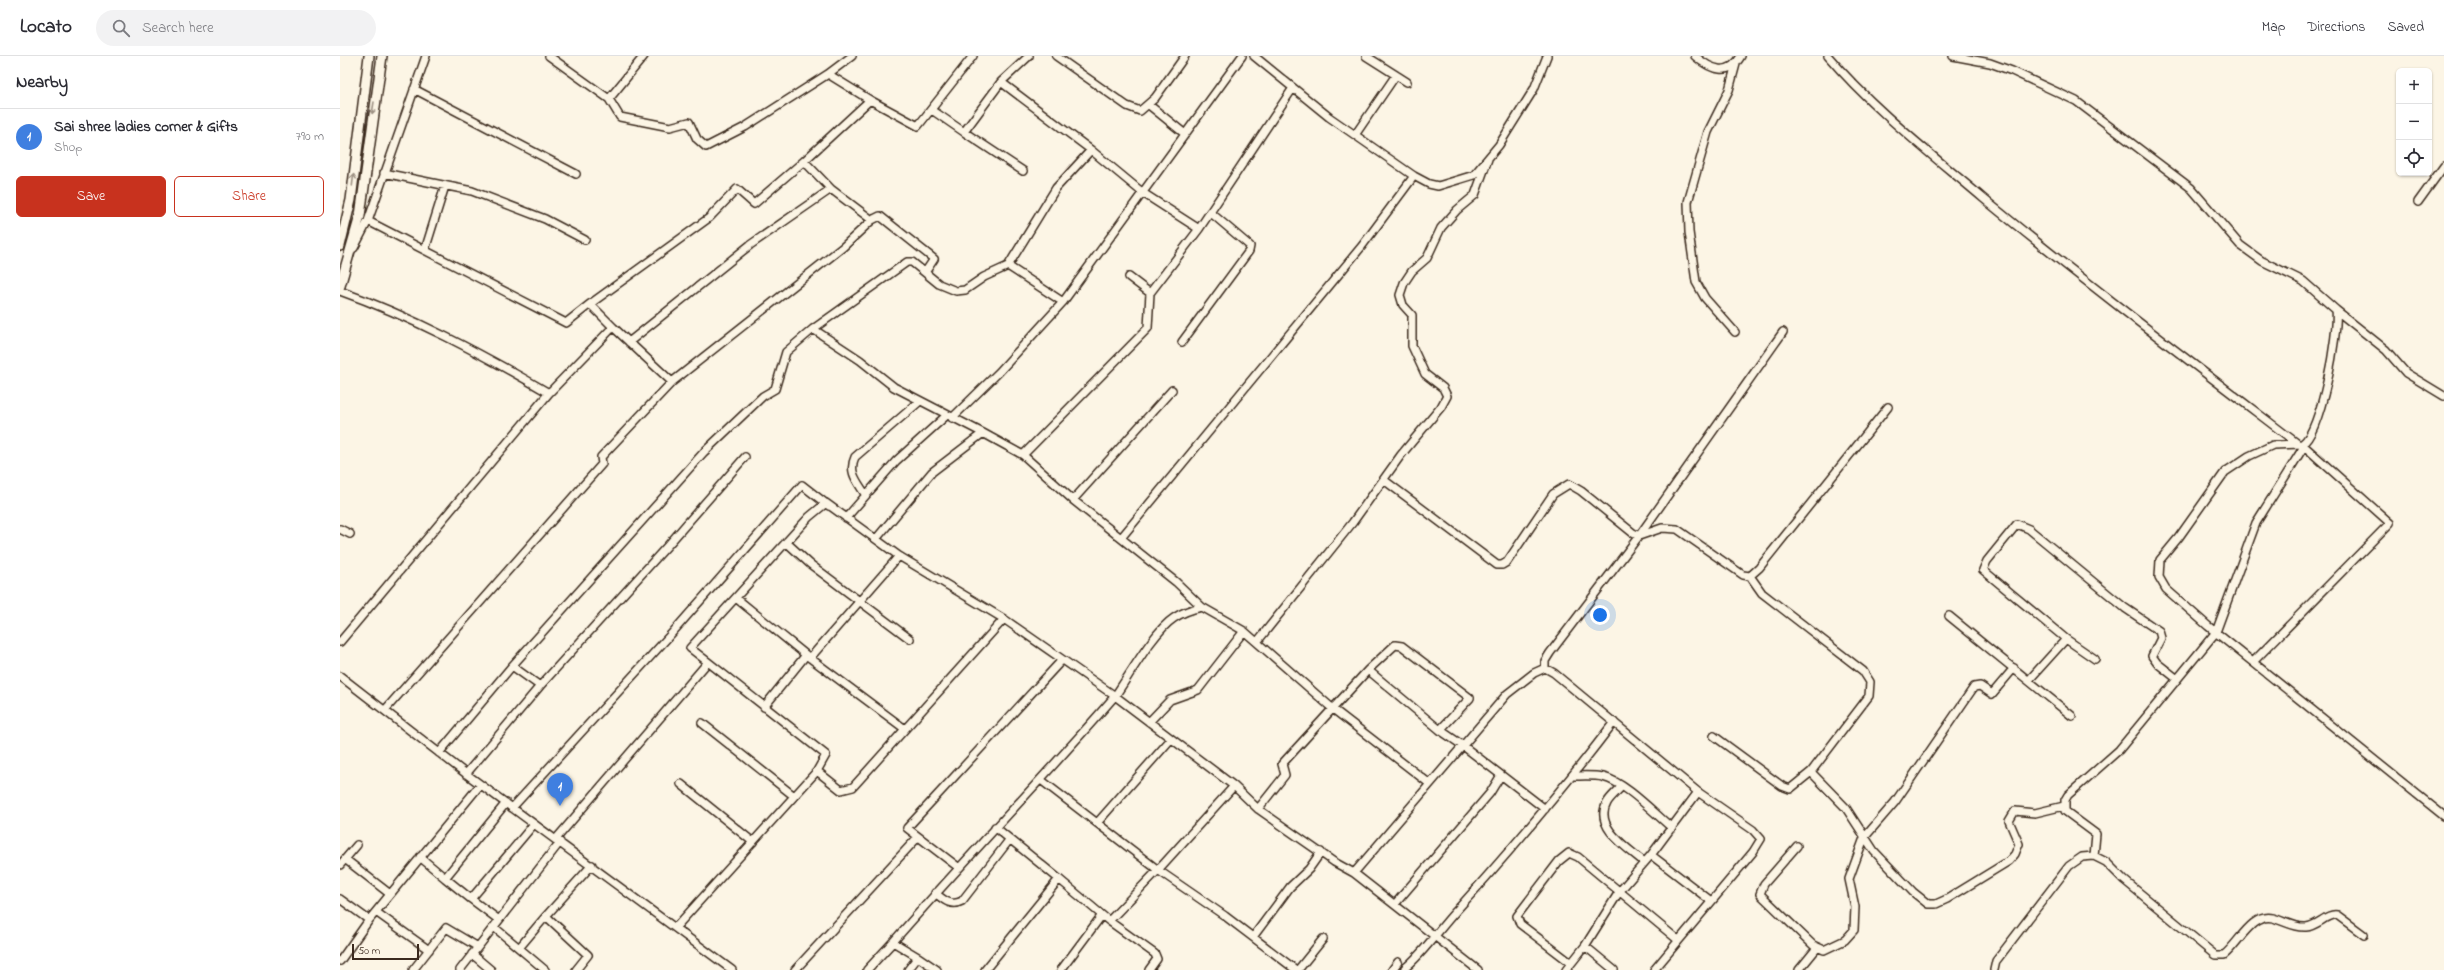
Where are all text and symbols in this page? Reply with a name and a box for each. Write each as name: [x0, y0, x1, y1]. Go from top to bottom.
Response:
search box: [96, 10, 376, 46]
text: Locato: [20, 14, 72, 41]
icon: search: [110, 17, 132, 39]
text: Search here: [142, 17, 214, 39]
text: Map: [2262, 17, 2285, 38]
text: Directions: [2307, 17, 2365, 38]
text: Saved: [2387, 17, 2424, 38]
map controls: [2396, 68, 2432, 176]
button: +: [2396, 68, 2432, 104]
text: Nearby: [16, 70, 68, 95]
one-way arrow: [369, 101, 377, 114]
button: −: [2396, 104, 2432, 140]
text: Sai shree ladies corner & Gifts: [54, 116, 238, 138]
text: 1: [27, 127, 31, 146]
text: 790 m: [296, 127, 324, 146]
text: Shop: [54, 138, 82, 157]
button: locate: [2396, 140, 2432, 176]
one-way arrow: [349, 174, 357, 187]
button: Save: [16, 176, 166, 217]
button: Share: [174, 176, 324, 217]
your location: [1590, 605, 1610, 625]
pin: 1: [547, 773, 573, 806]
scale bar: [352, 942, 419, 961]
text: 50 m: [358, 943, 380, 959]

